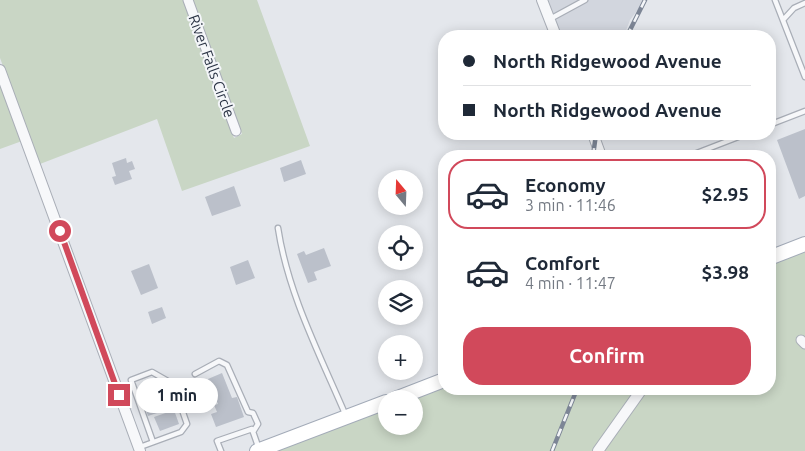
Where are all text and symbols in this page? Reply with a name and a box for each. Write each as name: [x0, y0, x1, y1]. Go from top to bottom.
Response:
street label: River Falls Circle: [186, 12, 238, 120]
text: North Ridgewood Avenue: [493, 50, 722, 72]
text: North Ridgewood Avenue: [493, 99, 722, 121]
north arrow: [378, 170, 422, 215]
map controls: [378, 170, 423, 435]
icon: car: [465, 172, 510, 217]
text: Economy: [525, 174, 606, 196]
text: $2.95: [701, 183, 749, 205]
text: 3 min · 11:46: [525, 196, 616, 214]
route start: [49, 220, 71, 242]
button: locate: [378, 225, 423, 270]
icon: car: [465, 250, 510, 295]
text: Comfort: [525, 252, 600, 274]
text: $3.98: [701, 261, 749, 283]
text: 4 min · 11:47: [525, 274, 616, 292]
button: layers: [378, 280, 423, 325]
button: Confirm: [463, 327, 751, 385]
button: +: [378, 335, 423, 380]
callout: 1 min: [136, 378, 219, 412]
route end: [108, 384, 130, 406]
text: 1 min: [157, 386, 197, 404]
button: −: [378, 390, 423, 435]

